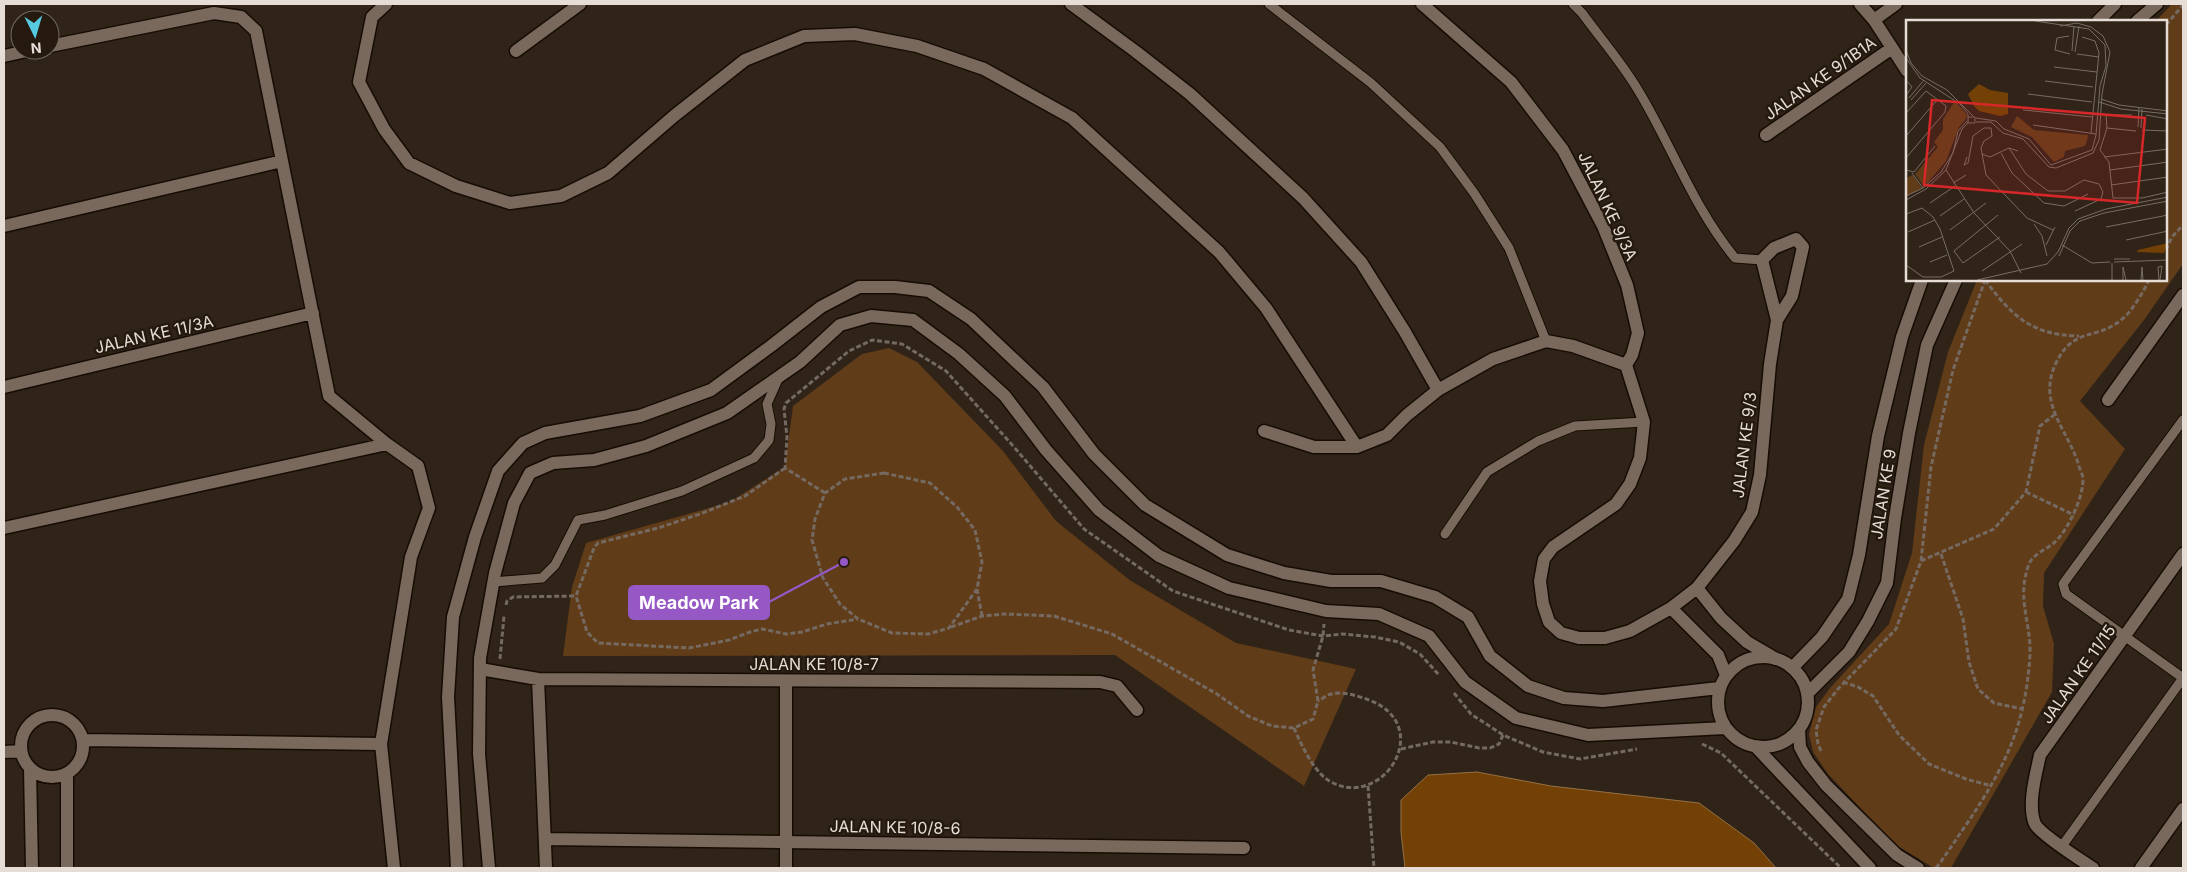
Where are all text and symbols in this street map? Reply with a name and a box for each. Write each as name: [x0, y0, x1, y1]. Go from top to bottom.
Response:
north arrow: [10, 10, 60, 60]
inset map: [1906, 20, 2167, 281]
street label: JALAN KE 9/1B1A: [1760, 32, 1880, 124]
text: N: [30, 40, 42, 57]
street label: JALAN KE 9/3A: [1574, 148, 1642, 264]
street label: JALAN KE 11/3A: [93, 311, 215, 357]
street label: JALAN KE 9/3: [1728, 391, 1760, 499]
street label: JALAN KE 9: [1866, 447, 1900, 541]
callout: Meadow Park: [629, 586, 769, 619]
text: Meadow Park: [639, 592, 759, 613]
street label: JALAN KE 11/15: [2036, 621, 2120, 727]
street label: JALAN KE 10/8-7: [749, 654, 879, 674]
street label: JALAN KE 10/8-6: [829, 816, 961, 838]

